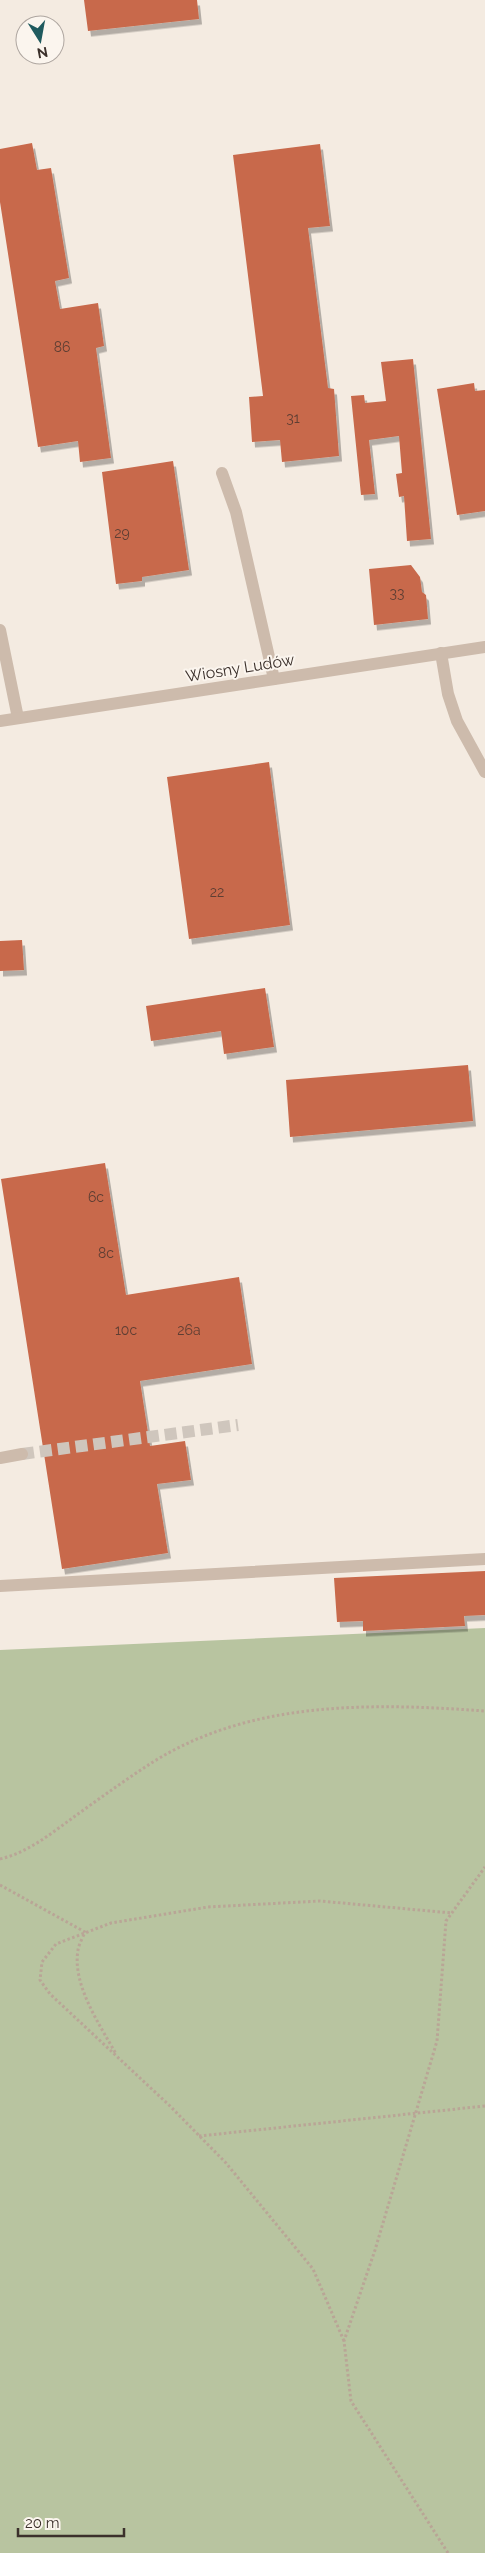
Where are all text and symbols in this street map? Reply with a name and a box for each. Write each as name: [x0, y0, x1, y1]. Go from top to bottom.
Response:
north arrow: [15, 15, 65, 65]
text: N: [36, 44, 49, 62]
house number: 86: [54, 339, 70, 355]
house number: 31: [286, 410, 300, 426]
house number: 29: [114, 525, 130, 541]
house number: 33: [390, 585, 404, 601]
street label: Wiosny Ludów: [184, 650, 296, 686]
house number: 22: [210, 884, 224, 900]
house number: 6c: [88, 1189, 104, 1205]
house number: 8c: [98, 1245, 114, 1261]
house number: 10c: [115, 1322, 137, 1338]
house number: 26a: [177, 1322, 201, 1338]
scale bar: [18, 2506, 124, 2538]
text: 20 m: [25, 2514, 60, 2532]

